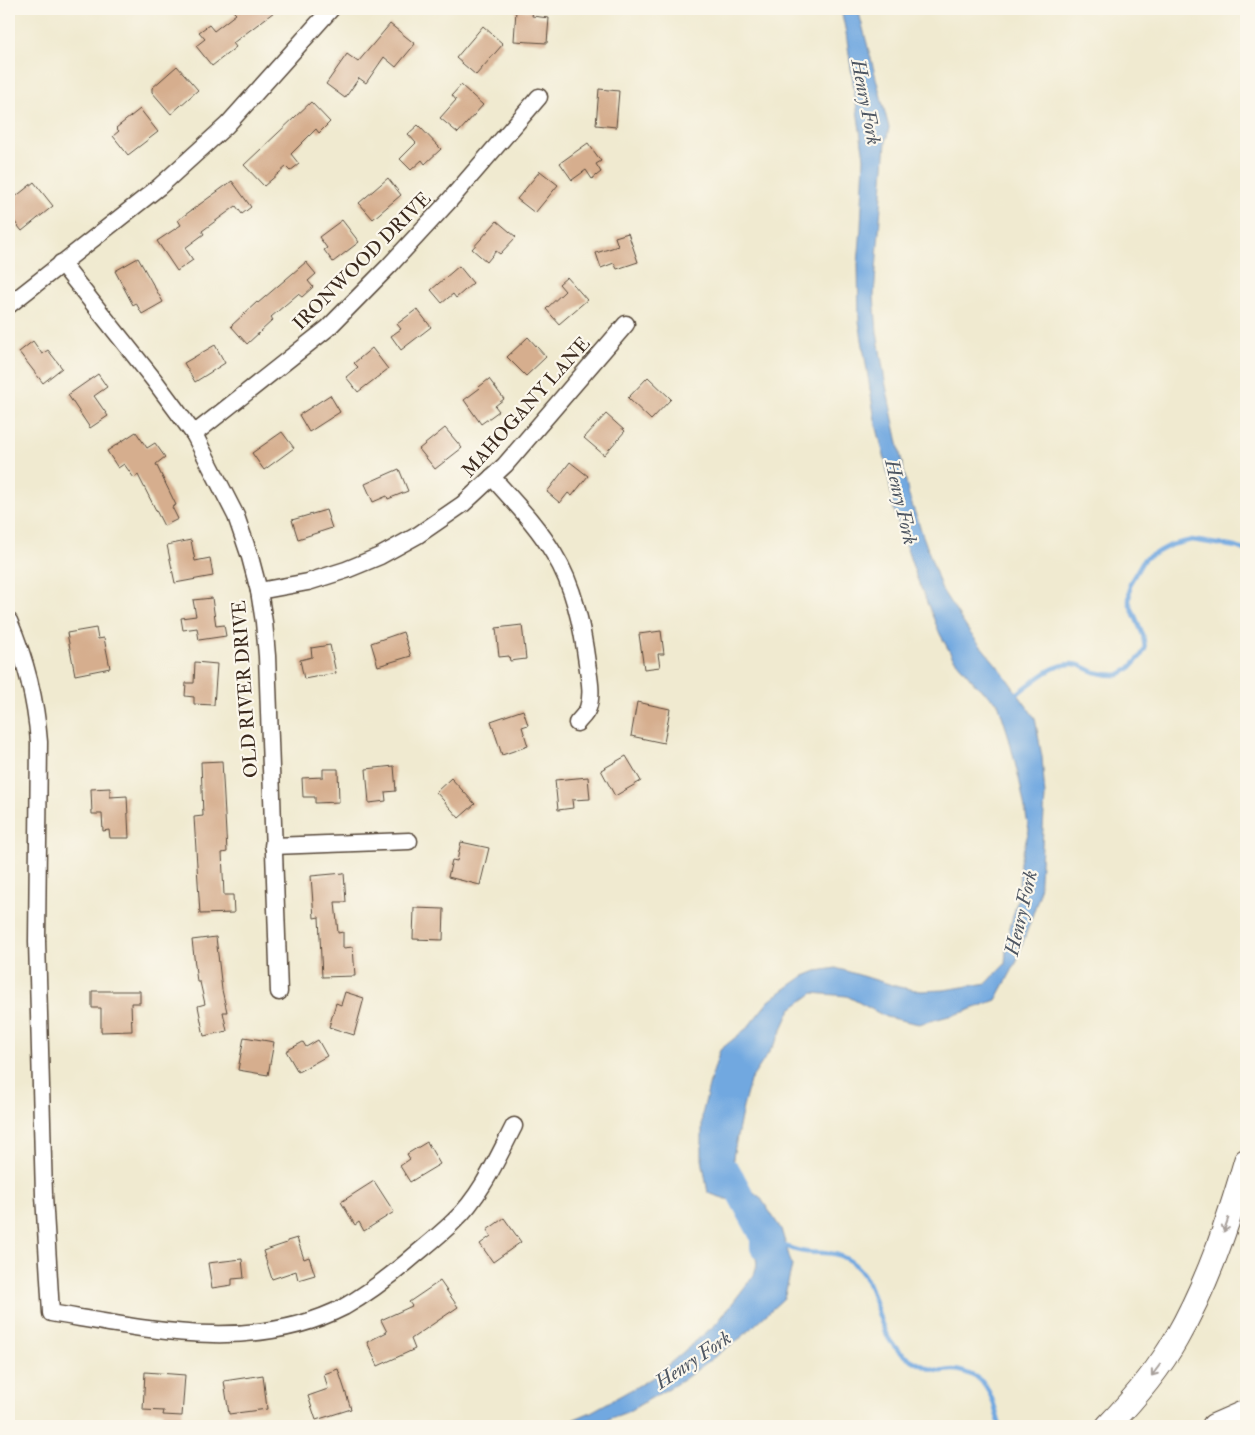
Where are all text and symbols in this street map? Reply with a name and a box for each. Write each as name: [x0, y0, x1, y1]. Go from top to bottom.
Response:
water label: Henry Fork: [845, 56, 887, 147]
street label: IRONWOOD DRIVE: [288, 187, 436, 335]
street label: MAHOGANY LANE: [457, 332, 596, 482]
water label: Henry Fork: [879, 456, 923, 547]
street label: OLD RIVER DRIVE: [227, 599, 263, 779]
water label: Henry Fork: [999, 868, 1043, 959]
one-way arrow: [1221, 1216, 1231, 1232]
water label: Henry Fork: [649, 1325, 736, 1395]
one-way arrow: [1150, 1363, 1161, 1376]

